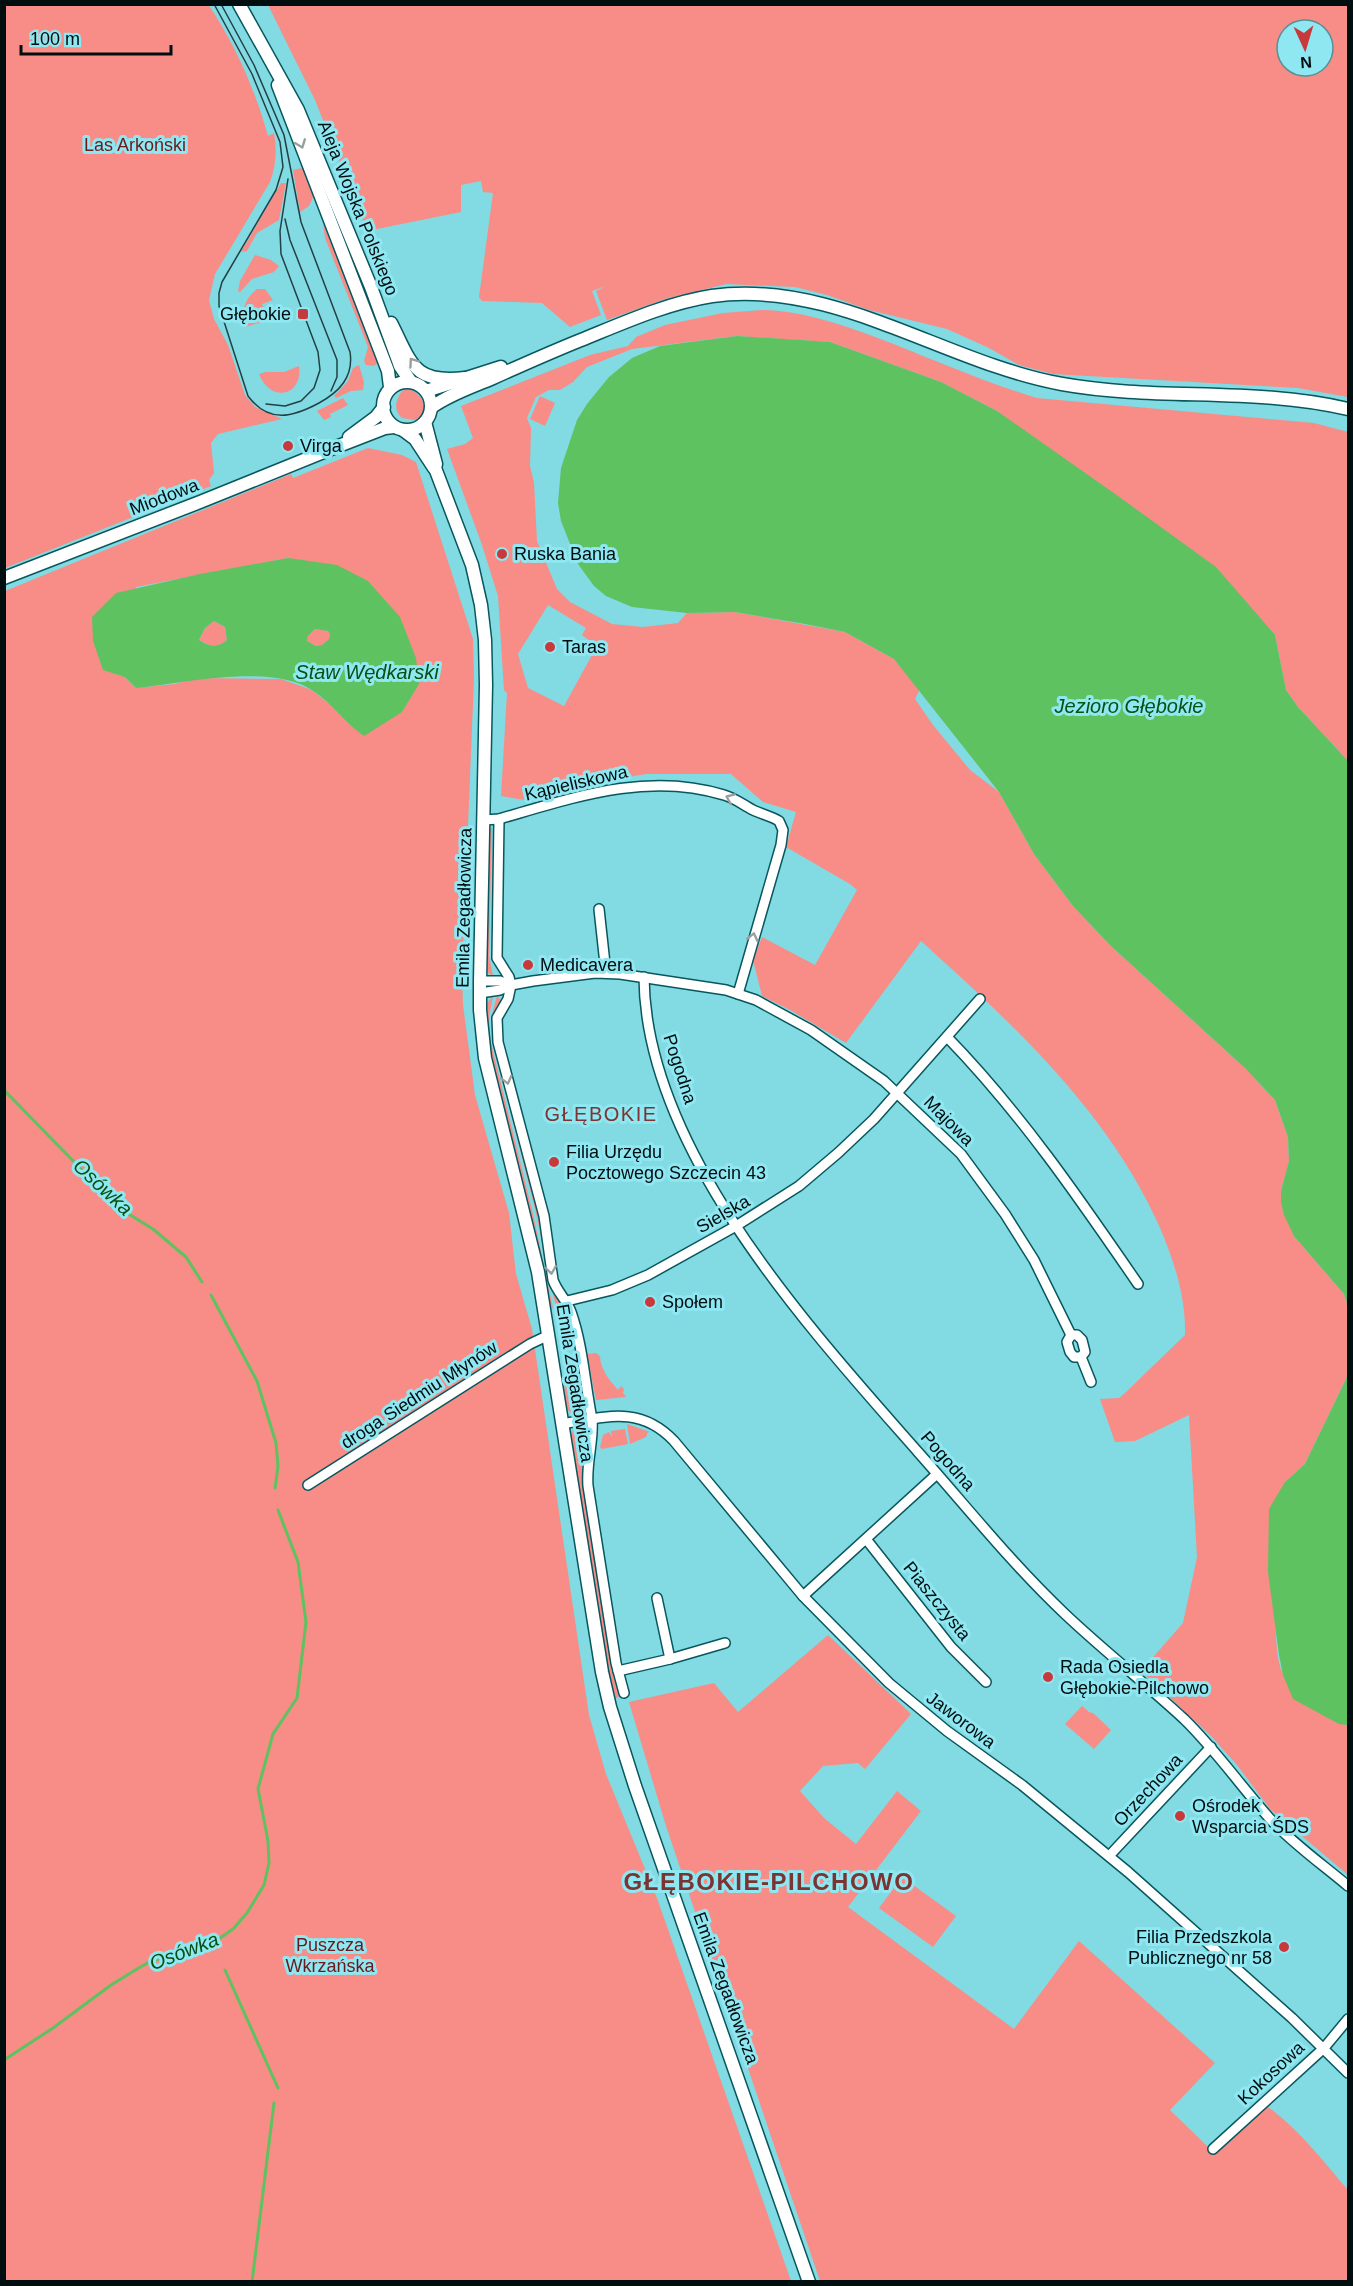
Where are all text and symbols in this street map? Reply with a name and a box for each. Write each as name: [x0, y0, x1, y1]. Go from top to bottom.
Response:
scale bar: [21, 18, 171, 56]
north arrow: [1275, 18, 1335, 78]
text: 100 m: [30, 29, 80, 49]
text: N: [1300, 54, 1312, 71]
street label: Aleja Wojska Polskiego: [314, 118, 402, 298]
park label: Las Arkoński: [84, 135, 186, 155]
one-way arrow: [294, 137, 306, 148]
place label: Głębokie: [220, 304, 291, 324]
marker: Głębokie: [296, 307, 310, 321]
one-way arrow: [409, 358, 420, 369]
place label: Virga: [300, 436, 343, 456]
marker: Virga: [281, 439, 295, 453]
street label: Miodowa: [127, 474, 202, 519]
place label: Ruska Bania: [514, 544, 617, 564]
marker: Ruska Bania: [495, 547, 509, 561]
place label: Taras: [562, 637, 606, 657]
marker: Taras: [543, 640, 557, 654]
water label: Staw Wędkarski: [295, 661, 439, 683]
water label: Jezioro Głębokie: [1054, 695, 1203, 717]
street label: Kąpieliskowa: [523, 761, 630, 805]
one-way arrow: [726, 793, 737, 805]
street label: Emila Zegadłowicza: [453, 827, 475, 988]
one-way arrow: [746, 933, 759, 943]
place label: Medicavera: [540, 955, 634, 975]
marker: Medicavera: [521, 958, 535, 972]
street label: Pogodna: [659, 1032, 701, 1107]
one-way arrow: [500, 1075, 512, 1085]
street label: Majowa: [920, 1092, 979, 1151]
district label: GŁĘBOKIE: [544, 1103, 658, 1125]
place label: Filia Urzędu Pocztowego Szczecin 43: [566, 1142, 766, 1183]
water label: Osówka: [69, 1154, 137, 1220]
marker: Filia Urzędu Pocztowego Szczecin 43: [547, 1155, 561, 1169]
street label: Sielska: [693, 1190, 754, 1237]
one-way arrow: [545, 1265, 557, 1275]
place label: Społem: [662, 1292, 723, 1312]
marker: Społem: [643, 1295, 657, 1309]
street label: Emila Zegadłowicza: [553, 1302, 598, 1465]
street label: droga Siedmiu Młynów: [337, 1336, 502, 1453]
street label: Pogodna: [917, 1427, 980, 1496]
street label: Piaszczysta: [899, 1558, 975, 1645]
place label: Rada Osiedla Głębokie-Pilchowo: [1060, 1657, 1209, 1698]
marker: Rada Osiedla Głębokie-Pilchowo: [1041, 1670, 1055, 1684]
street label: Jaworowa: [923, 1688, 1000, 1753]
street label: Orzechowa: [1110, 1749, 1187, 1830]
place label: Ośrodek Wsparcia ŚDS: [1192, 1796, 1309, 1837]
marker: Ośrodek Wsparcia ŚDS: [1173, 1809, 1187, 1823]
district label: GŁĘBOKIE-PILCHOWO: [624, 1868, 914, 1895]
street label: Emila Zegadłowicza: [689, 1909, 763, 2068]
place label: Filia Przedszkola Publicznego nr 58: [1128, 1927, 1273, 1968]
water label: Osówka: [146, 1928, 222, 1974]
park label: Puszcza Wkrzańska: [285, 1935, 375, 1976]
marker: Filia Przedszkola Publicznego nr 58: [1277, 1940, 1291, 1954]
street label: Kokosowa: [1234, 2037, 1309, 2109]

